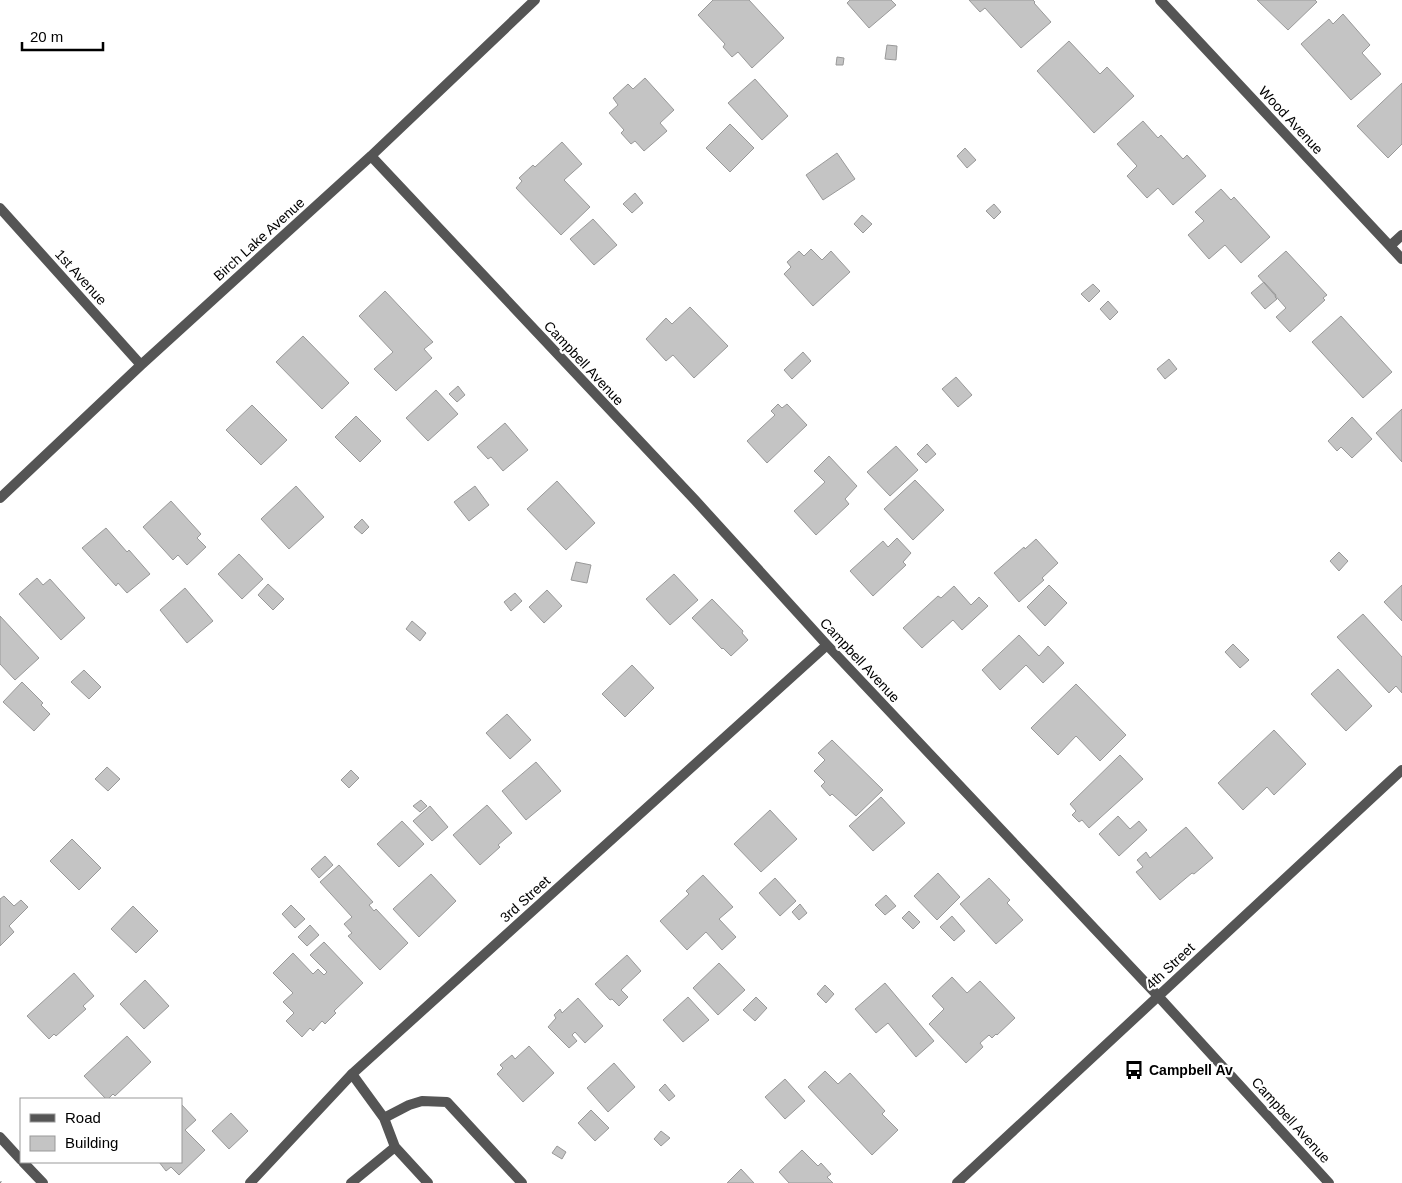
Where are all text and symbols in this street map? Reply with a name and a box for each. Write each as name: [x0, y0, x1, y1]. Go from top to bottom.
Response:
scale bar: [22, 20, 104, 52]
text: 20 m: [30, 28, 63, 45]
street label: Wood Avenue: [1256, 83, 1327, 157]
street label: Birch Lake Avenue: [210, 194, 308, 284]
street label: 1st Avenue: [52, 246, 110, 308]
street label: Campbell Avenue: [541, 318, 627, 409]
street label: Campbell Avenue: [817, 615, 903, 706]
street label: 3rd Street: [497, 872, 553, 926]
street label: 4th Street: [1142, 939, 1198, 993]
bus stop icon: Campbell Av: [1123, 1059, 1145, 1081]
place label: Campbell Av: [1149, 1062, 1233, 1078]
street label: Campbell Avenue: [1248, 1074, 1334, 1166]
legend: [20, 1098, 182, 1163]
text: Road: [65, 1109, 101, 1126]
text: Building: [65, 1134, 118, 1151]

